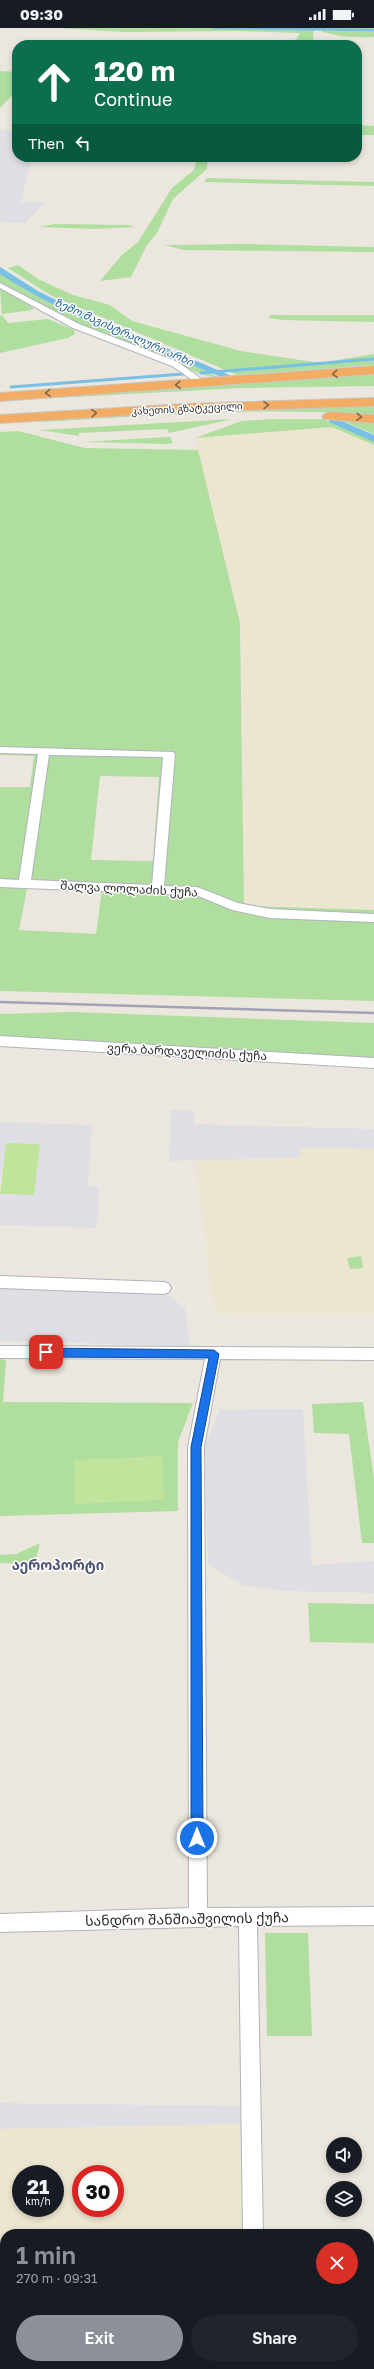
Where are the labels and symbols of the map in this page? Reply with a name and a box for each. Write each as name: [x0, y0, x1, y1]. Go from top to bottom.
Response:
water label: ზემო მაგისტრალური არხი: [52, 295, 196, 369]
one-way arrow: [332, 369, 338, 378]
one-way arrow: [175, 380, 181, 389]
one-way arrow: [45, 389, 51, 398]
street label: კახეთის გზატკეცილი: [131, 399, 243, 418]
one-way arrow: [263, 400, 269, 409]
one-way arrow: [91, 409, 97, 418]
one-way arrow: [356, 413, 362, 422]
street label: შალვა ლოლაძის ქუჩა: [60, 877, 198, 901]
street label: ვერა ბარდაველიძის ქუჩა: [107, 1040, 267, 1064]
pin: [29, 1335, 63, 1369]
district label: აეროპორტი: [12, 1556, 104, 1574]
position arrow: [176, 1817, 218, 1859]
street label: სანდრო შანშიაშვილის ქუჩა: [85, 1908, 289, 1930]
speed limit sign: 30: [72, 2165, 124, 2217]

